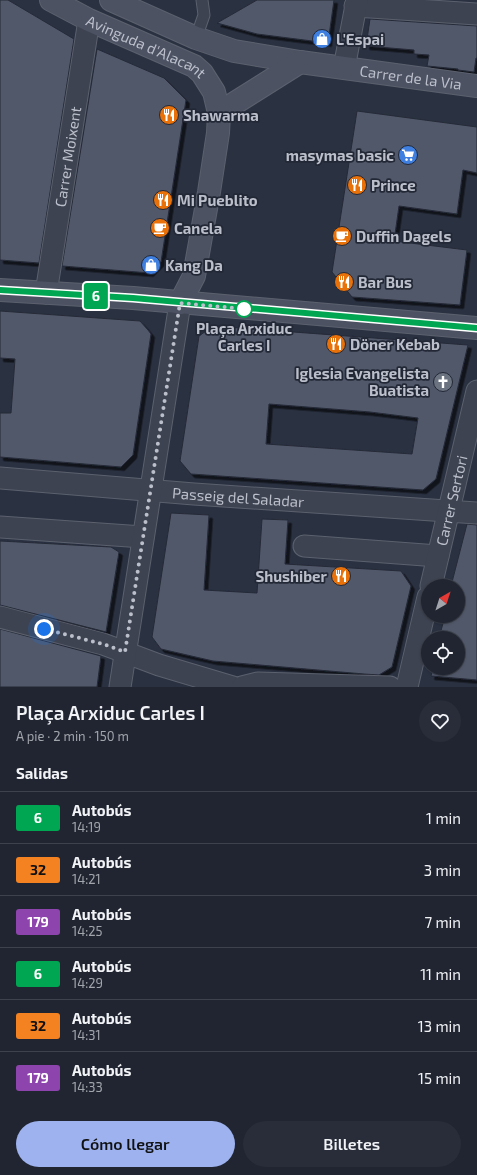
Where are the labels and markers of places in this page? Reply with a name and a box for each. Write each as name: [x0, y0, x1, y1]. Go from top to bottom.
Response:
shop icon: L'Espai: [311, 28, 333, 50]
place label: L'Espai: [336, 30, 384, 48]
restaurant icon: Shawarma: [158, 104, 180, 126]
place label: Shawarma: [183, 106, 259, 124]
supermarket icon: masymas basic: [397, 144, 419, 166]
place label: masymas basic: [286, 146, 394, 165]
restaurant icon: Prince: [346, 174, 368, 196]
place label: Prince: [371, 176, 416, 194]
restaurant icon: Mi Pueblito: [152, 189, 174, 211]
place label: Mi Pueblito: [177, 191, 258, 209]
cafe icon: Canela: [149, 217, 171, 239]
place label: Canela: [174, 219, 222, 237]
cafe icon: Duffin Dagels: [331, 225, 353, 247]
place label: Duffin Dagels: [356, 227, 451, 245]
shop icon: Kang Da: [140, 254, 162, 276]
place label: Kang Da: [165, 256, 223, 274]
restaurant icon: Bar Bus: [333, 271, 355, 293]
place label: Bar Bus: [358, 273, 412, 291]
marker: Plaça Arxiduc Carles I: [235, 300, 253, 318]
place label: Plaça Arxiduc Carles I: [196, 319, 292, 354]
restaurant icon: Döner Kebab: [325, 333, 347, 355]
place label: Döner Kebab: [350, 335, 440, 353]
place label: Iglesia Evangelista Buatista: [295, 364, 429, 399]
church icon: Iglesia Evangelista Buatista: [432, 371, 454, 393]
restaurant icon: Shushiber: [330, 565, 352, 587]
place label: Shushiber: [255, 567, 328, 585]

